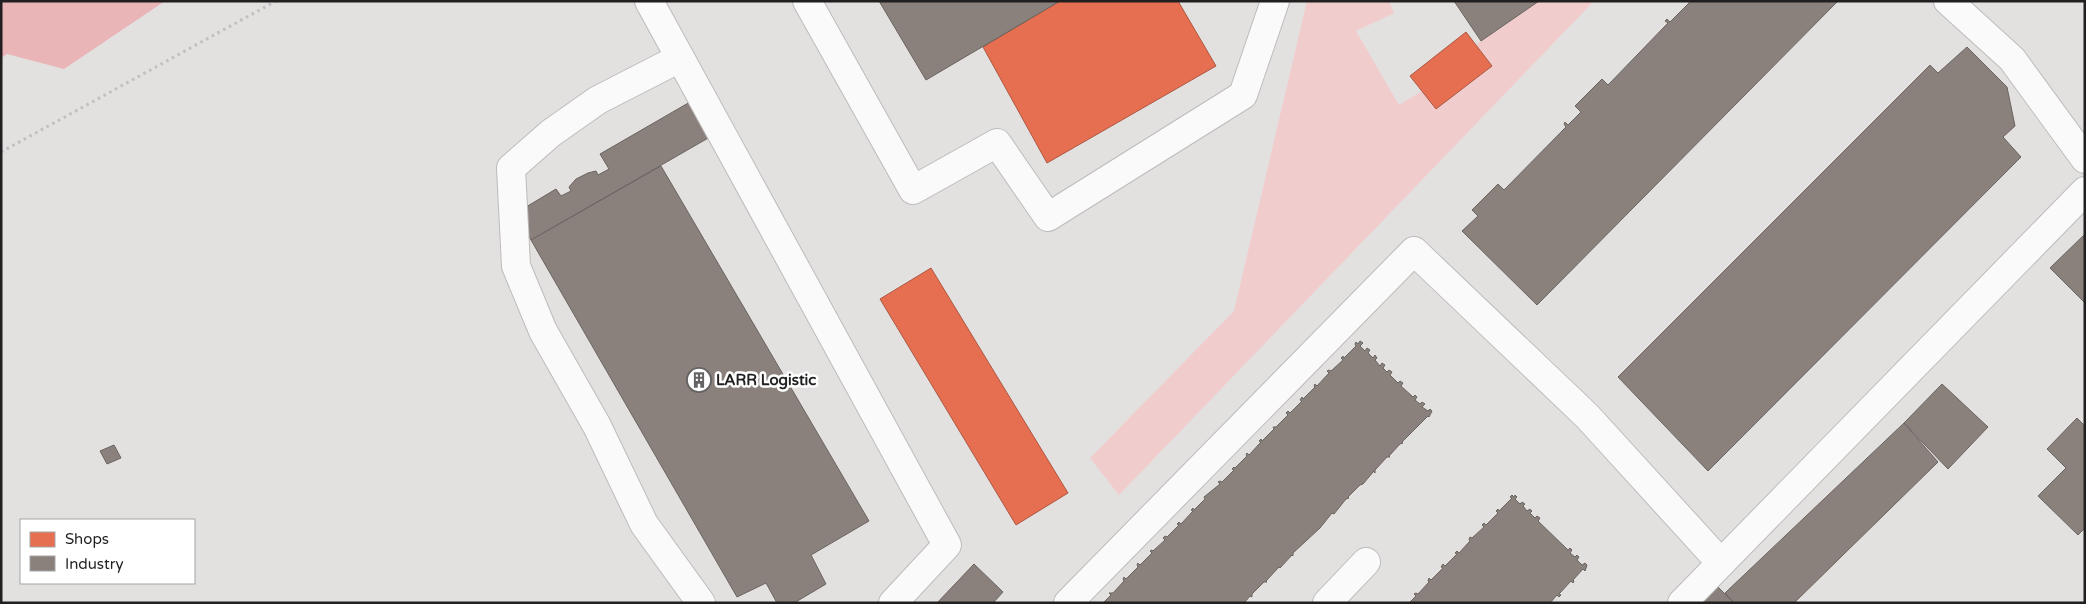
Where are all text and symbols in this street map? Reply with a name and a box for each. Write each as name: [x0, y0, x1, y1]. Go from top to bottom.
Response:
building icon: LARR Logistic: [686, 367, 712, 393]
place label: LARR Logistic: [716, 371, 816, 390]
legend: [20, 519, 195, 584]
text: Shops: [65, 530, 109, 548]
text: Industry: [65, 555, 124, 573]

